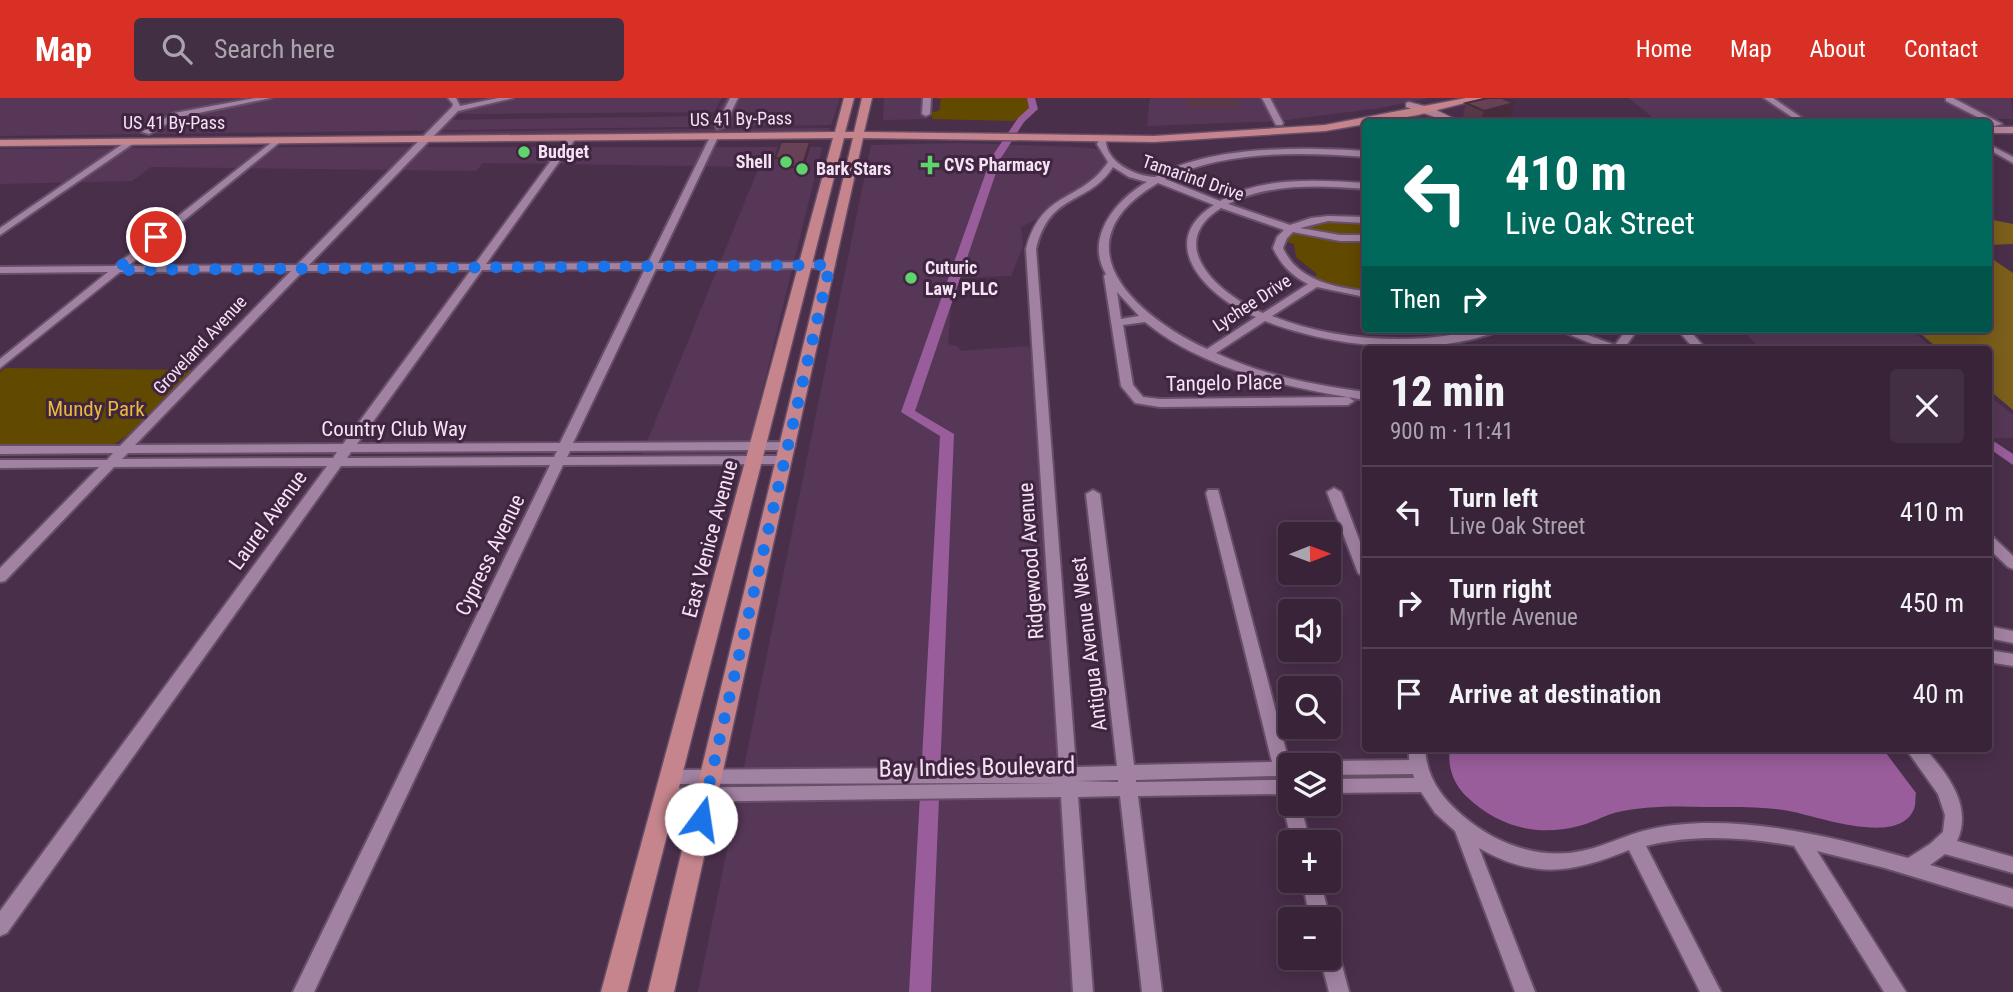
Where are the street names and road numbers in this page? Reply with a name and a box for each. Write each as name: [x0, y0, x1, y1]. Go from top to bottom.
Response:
street label: US 41 By-Pass: [690, 107, 792, 130]
street label: US 41 By-Pass: [123, 112, 225, 133]
street label: Tamarind Drive: [1139, 150, 1247, 205]
street label: Lychee Drive: [1209, 270, 1295, 336]
street label: Groveland Avenue: [149, 291, 251, 398]
street label: Tangelo Place: [1166, 370, 1283, 396]
street label: Country Club Way: [321, 417, 467, 441]
street label: East Venice Avenue: [677, 457, 743, 620]
street label: Laurel Avenue: [224, 466, 312, 574]
street label: Ridgewood Avenue: [1014, 482, 1048, 640]
street label: Cypress Avenue: [450, 491, 530, 619]
street label: Antigua Avenue West: [1066, 556, 1112, 732]
street label: Bay Indies Boulevard: [878, 751, 1076, 783]

